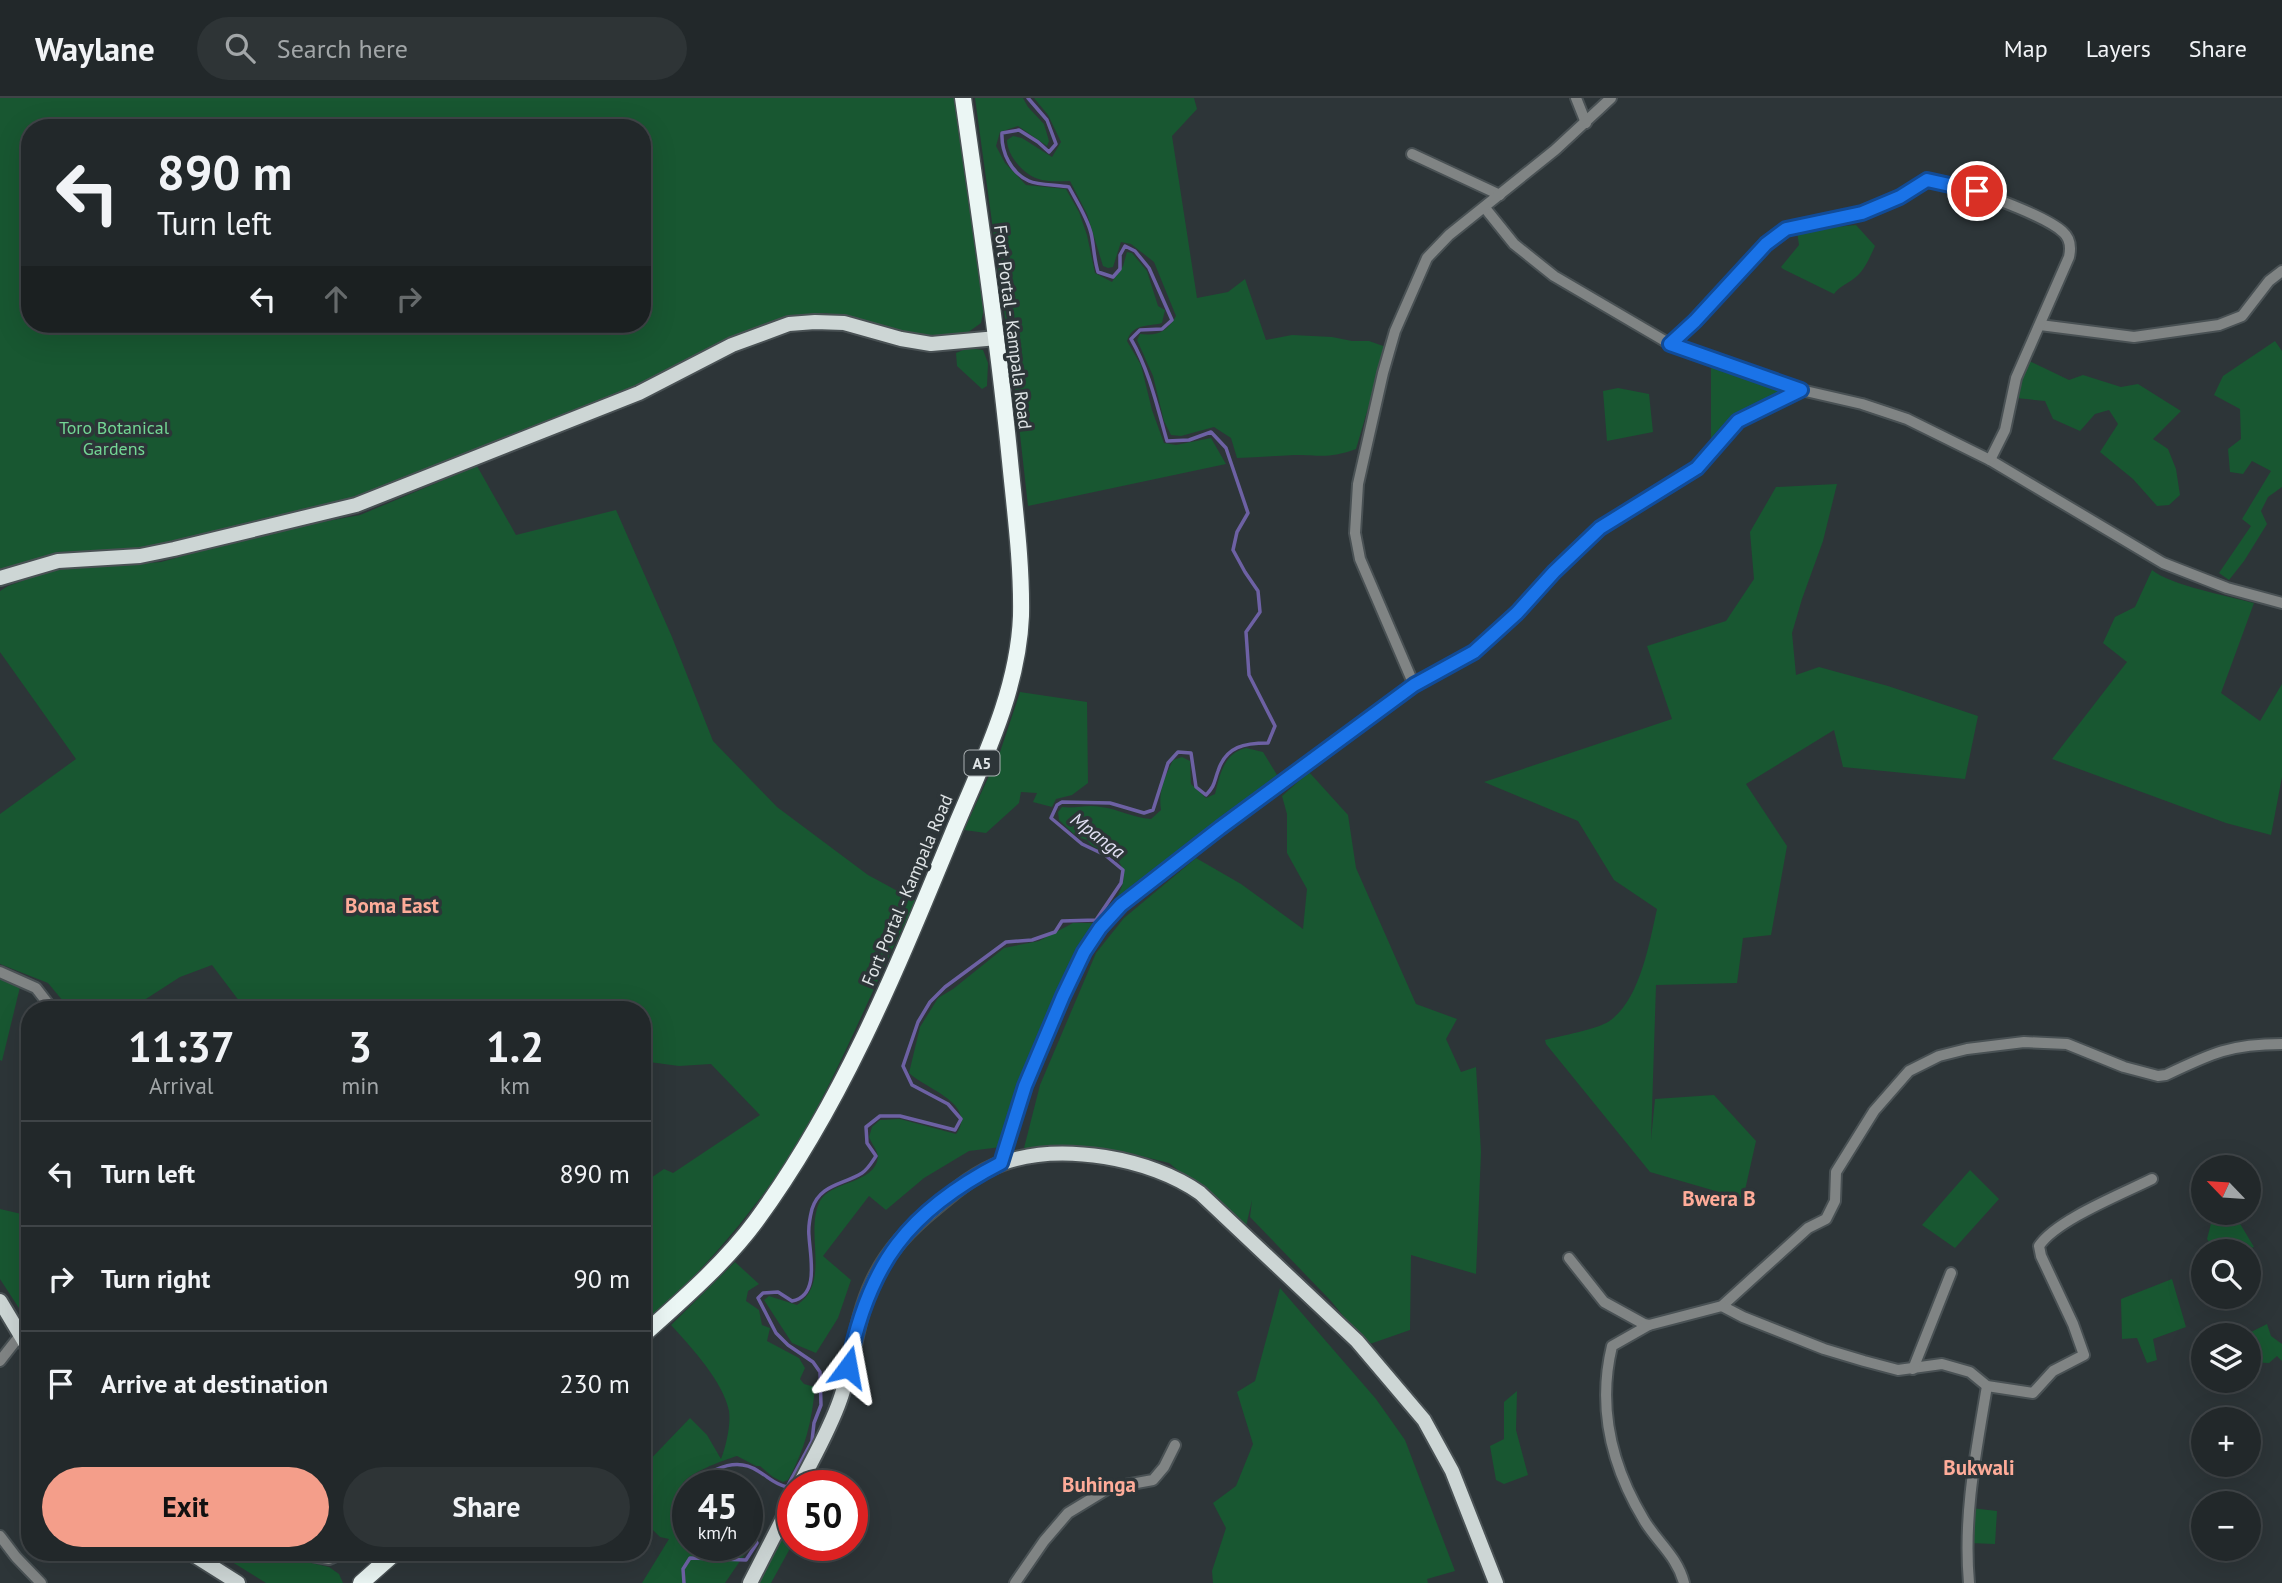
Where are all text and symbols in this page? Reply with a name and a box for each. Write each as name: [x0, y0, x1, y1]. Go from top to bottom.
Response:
search box: [197, 17, 687, 80]
text: Waylane: [35, 27, 155, 70]
icon: search: [221, 29, 259, 67]
text: Search here: [277, 32, 408, 65]
text: Map: [2004, 33, 2048, 64]
text: Layers: [2086, 33, 2151, 64]
text: Share: [2189, 33, 2247, 64]
text: 890 m: [157, 140, 292, 204]
icon: left: [42, 147, 133, 238]
pin: [1947, 161, 2007, 221]
icon: arrive: [1958, 172, 1996, 210]
text: Turn left: [157, 202, 272, 244]
street label: Fort Portal - Kampala Road: [989, 224, 1037, 430]
icon: left: [244, 280, 282, 318]
icon: ahead: [317, 280, 355, 318]
icon: right: [390, 280, 428, 318]
park label: Toro Botanical Gardens: [59, 416, 170, 460]
road number: A5: [964, 750, 1000, 776]
street label: Fort Portal - Kampala Road: [856, 791, 958, 989]
water label: Mpanga: [1066, 807, 1131, 864]
district label: Boma East: [345, 892, 440, 919]
text: 11:37: [128, 1019, 235, 1074]
text: 3: [348, 1019, 372, 1074]
text: 1.2: [486, 1019, 544, 1074]
text: Arrival: [149, 1071, 214, 1100]
text: min: [342, 1071, 379, 1100]
text: km: [500, 1071, 530, 1100]
icon: left: [42, 1155, 80, 1193]
north arrow: [2191, 1155, 2261, 1225]
map controls: [2191, 1155, 2261, 1561]
text: Turn left: [101, 1157, 195, 1190]
text: 890 m: [559, 1157, 630, 1190]
district label: Bwera B: [1682, 1185, 1756, 1212]
button: search: [2191, 1239, 2261, 1309]
icon: right: [42, 1260, 80, 1298]
text: Turn right: [101, 1262, 210, 1295]
text: 90 m: [574, 1262, 630, 1295]
button: layers: [2191, 1323, 2261, 1393]
position arrow: [811, 1330, 885, 1404]
icon: arrive: [42, 1365, 80, 1403]
text: Arrive at destination: [101, 1367, 328, 1400]
text: 230 m: [559, 1367, 630, 1400]
button: +: [2191, 1407, 2261, 1477]
district label: Bukwali: [1943, 1454, 2015, 1481]
button: Exit: [42, 1467, 329, 1547]
button: Share: [343, 1467, 630, 1547]
speed limit sign: 50: [777, 1470, 868, 1561]
district label: Buhinga: [1062, 1471, 1136, 1498]
text: 45: [698, 1483, 737, 1529]
button: −: [2191, 1491, 2261, 1561]
text: km/h: [698, 1521, 737, 1544]

